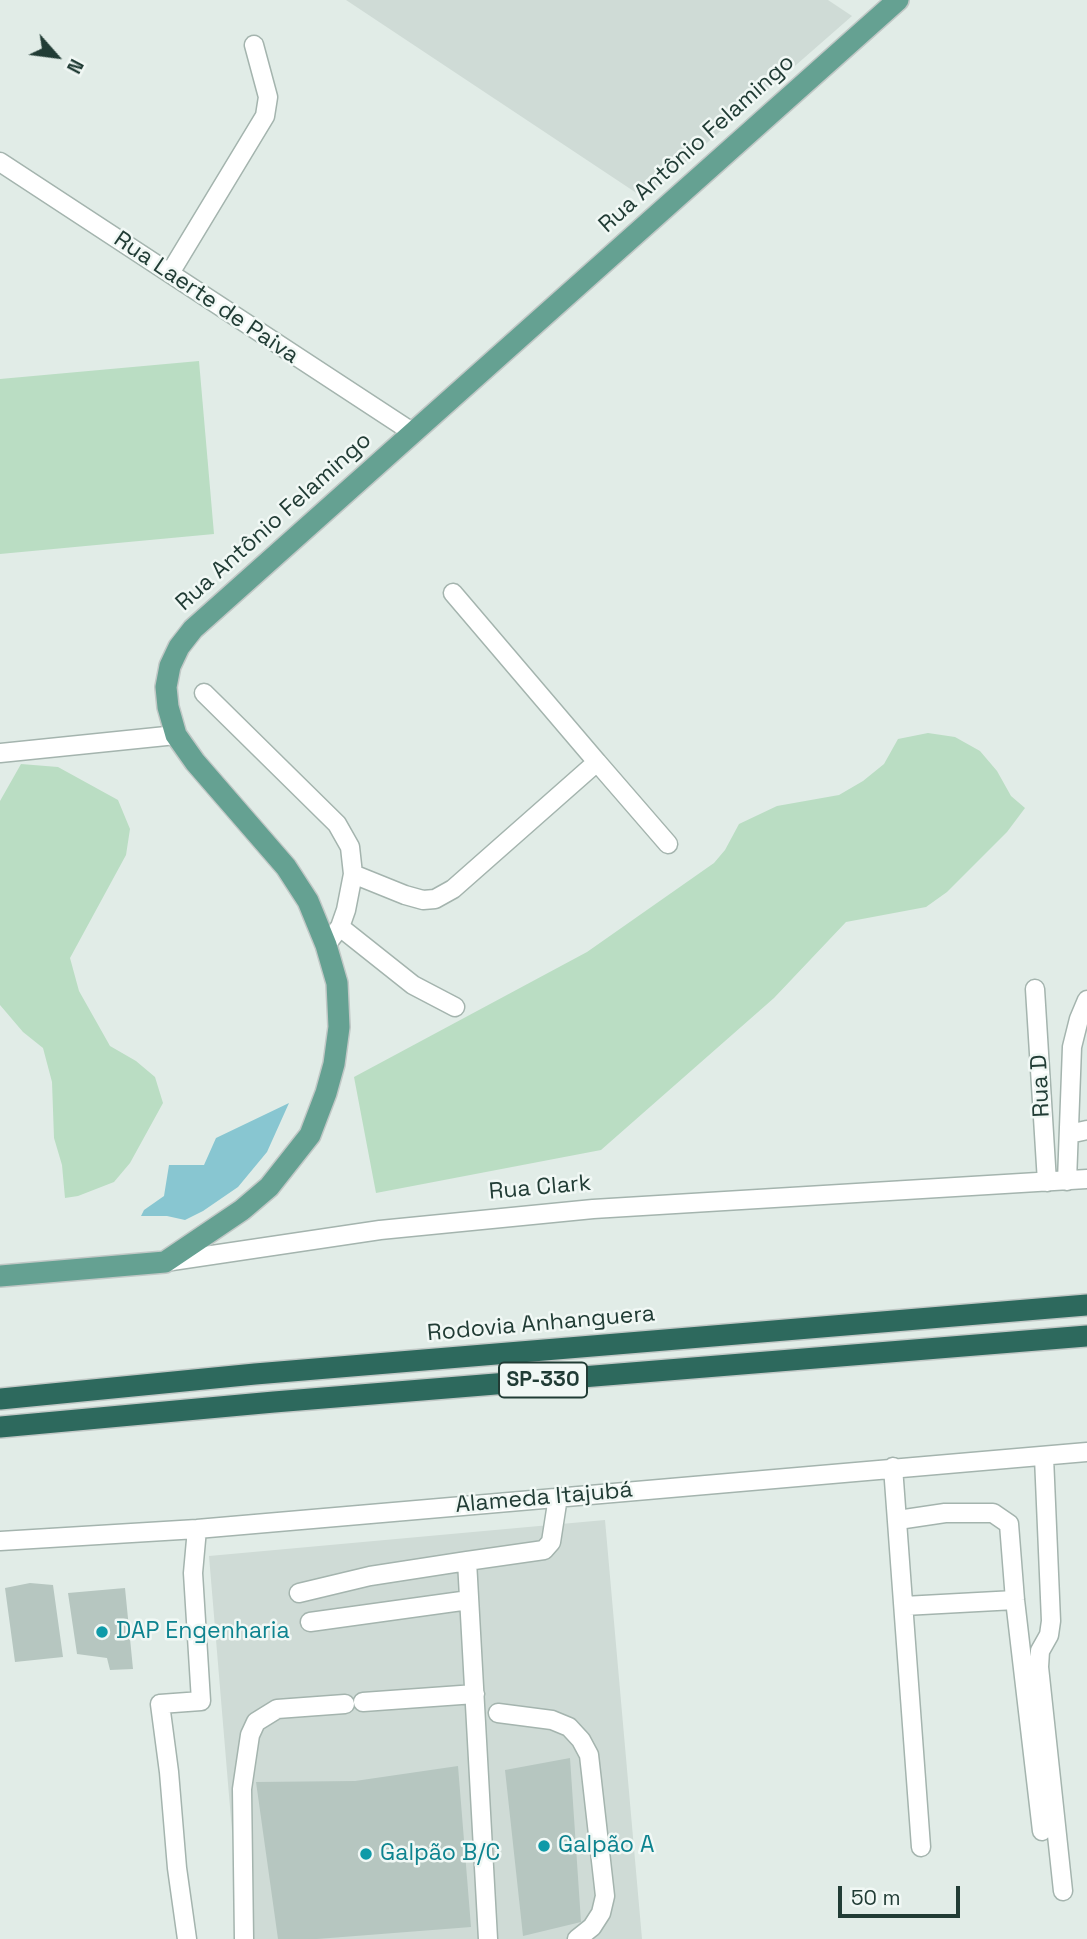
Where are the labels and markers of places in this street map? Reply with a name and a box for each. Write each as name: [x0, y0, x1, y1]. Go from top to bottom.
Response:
place label: DAP Engenharia: [116, 1618, 290, 1646]
marker: DAP Engenharia: [94, 1624, 110, 1640]
place label: Galpão A: [558, 1832, 654, 1860]
marker: Galpão A: [536, 1838, 552, 1854]
place label: Galpão B/C: [380, 1840, 500, 1868]
marker: Galpão B/C: [358, 1846, 374, 1862]

